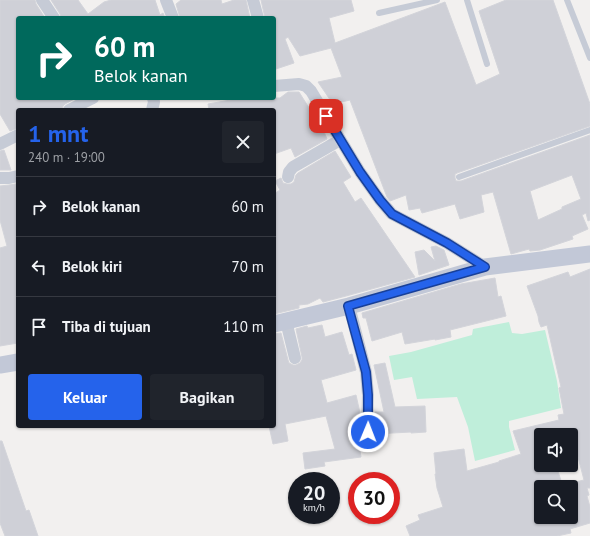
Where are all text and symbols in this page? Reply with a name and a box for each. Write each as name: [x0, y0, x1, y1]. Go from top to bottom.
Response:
text: 60 m: [94, 28, 155, 65]
icon: right: [28, 32, 80, 84]
text: Belok kanan: [94, 64, 188, 87]
pin: [309, 99, 343, 133]
icon: arrive: [315, 105, 337, 127]
text: 1 mnt: [28, 118, 88, 149]
button: close: [222, 121, 264, 163]
text: 240 m · 19:00: [28, 149, 105, 166]
icon: right: [28, 196, 50, 218]
text: Belok kanan: [62, 197, 140, 216]
text: 60 m: [231, 197, 264, 216]
icon: left: [28, 256, 50, 278]
text: Belok kiri: [62, 257, 122, 276]
text: 70 m: [231, 257, 264, 276]
icon: arrive: [28, 316, 50, 338]
text: Tiba di tujuan: [62, 317, 151, 336]
text: 110 m: [223, 317, 264, 336]
button: Keluar: [28, 374, 142, 420]
button: Bagikan: [150, 374, 264, 420]
position arrow: [347, 411, 389, 453]
map controls: [534, 428, 578, 524]
button: sound: [534, 428, 578, 472]
speed limit sign: 30: [348, 472, 400, 524]
text: 20: [303, 480, 325, 506]
button: search: [534, 480, 578, 524]
text: km/h: [303, 501, 325, 514]

